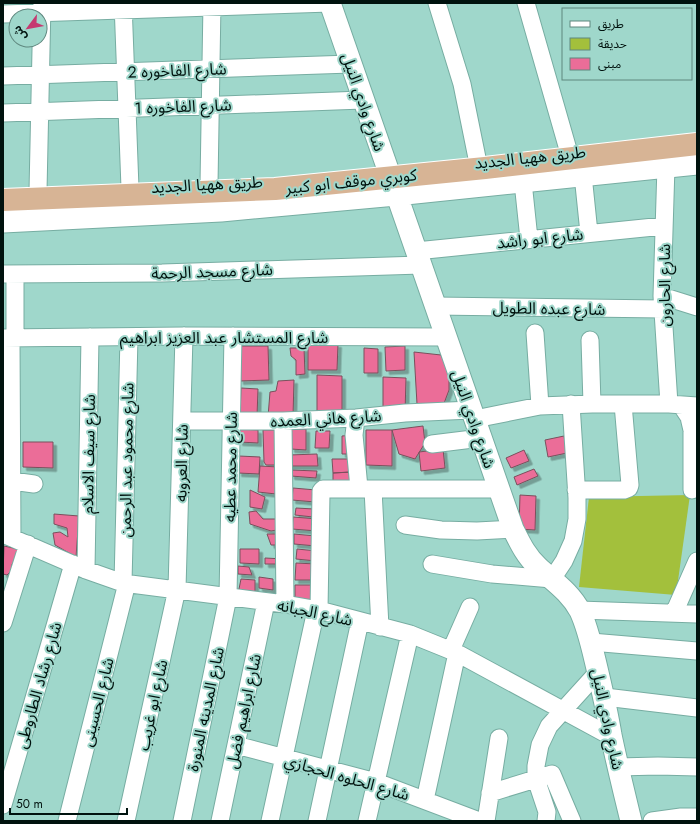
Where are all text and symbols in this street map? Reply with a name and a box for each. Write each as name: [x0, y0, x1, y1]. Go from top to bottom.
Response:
north arrow: [8, 8, 48, 48]
legend: [562, 8, 692, 80]
text: طريق: [598, 15, 624, 33]
text: ش: [9, 23, 30, 44]
text: حديقة: [598, 35, 627, 53]
street label: شارع وادي النيل: [335, 50, 391, 155]
text: مبنى: [598, 55, 621, 73]
street label: شارع الفاخوره 2: [127, 57, 227, 85]
street label: شارع الفاخوره 1: [134, 93, 232, 121]
street label: طريق ههيا الجديد: [473, 140, 587, 175]
street label: كوبري موقف ابو كبير: [283, 163, 418, 201]
street label: طريق ههيا الجديد: [151, 170, 264, 199]
street label: شارع ابو راشد: [496, 223, 585, 255]
street label: شارع الحارون: [653, 244, 677, 326]
street label: شارع مسجد الرحمة: [151, 258, 273, 286]
street label: شارع عبده الطويل: [492, 296, 606, 322]
street label: شارع المستشار عبد العزيز ابراهيم: [120, 326, 328, 350]
street label: شارع وادي النيل: [445, 367, 501, 472]
street label: شارع محمود عبد الرحمن: [114, 382, 140, 538]
street label: شارع سيف الاسلام: [76, 394, 102, 514]
street label: شارع هاني العمده: [270, 404, 382, 434]
street label: شارع محمد عطيه: [218, 412, 244, 522]
street label: شارع العروبه: [169, 424, 195, 502]
street label: شارع الجبانه: [275, 593, 355, 633]
street label: شارع رشاد الطاروطى: [9, 619, 68, 751]
street label: شارع المدينه المنورة: [181, 645, 231, 774]
street label: شارع ابراهيم فضل: [220, 652, 268, 771]
street label: شارع الحسينى: [75, 655, 121, 749]
street label: شارع ابو غريب: [132, 657, 174, 753]
street label: شارع وادي النيل: [585, 667, 629, 772]
street label: شارع الحلوه الحجازي: [281, 749, 412, 807]
scale bar: [10, 790, 127, 816]
text: 50 m: [16, 795, 43, 813]

